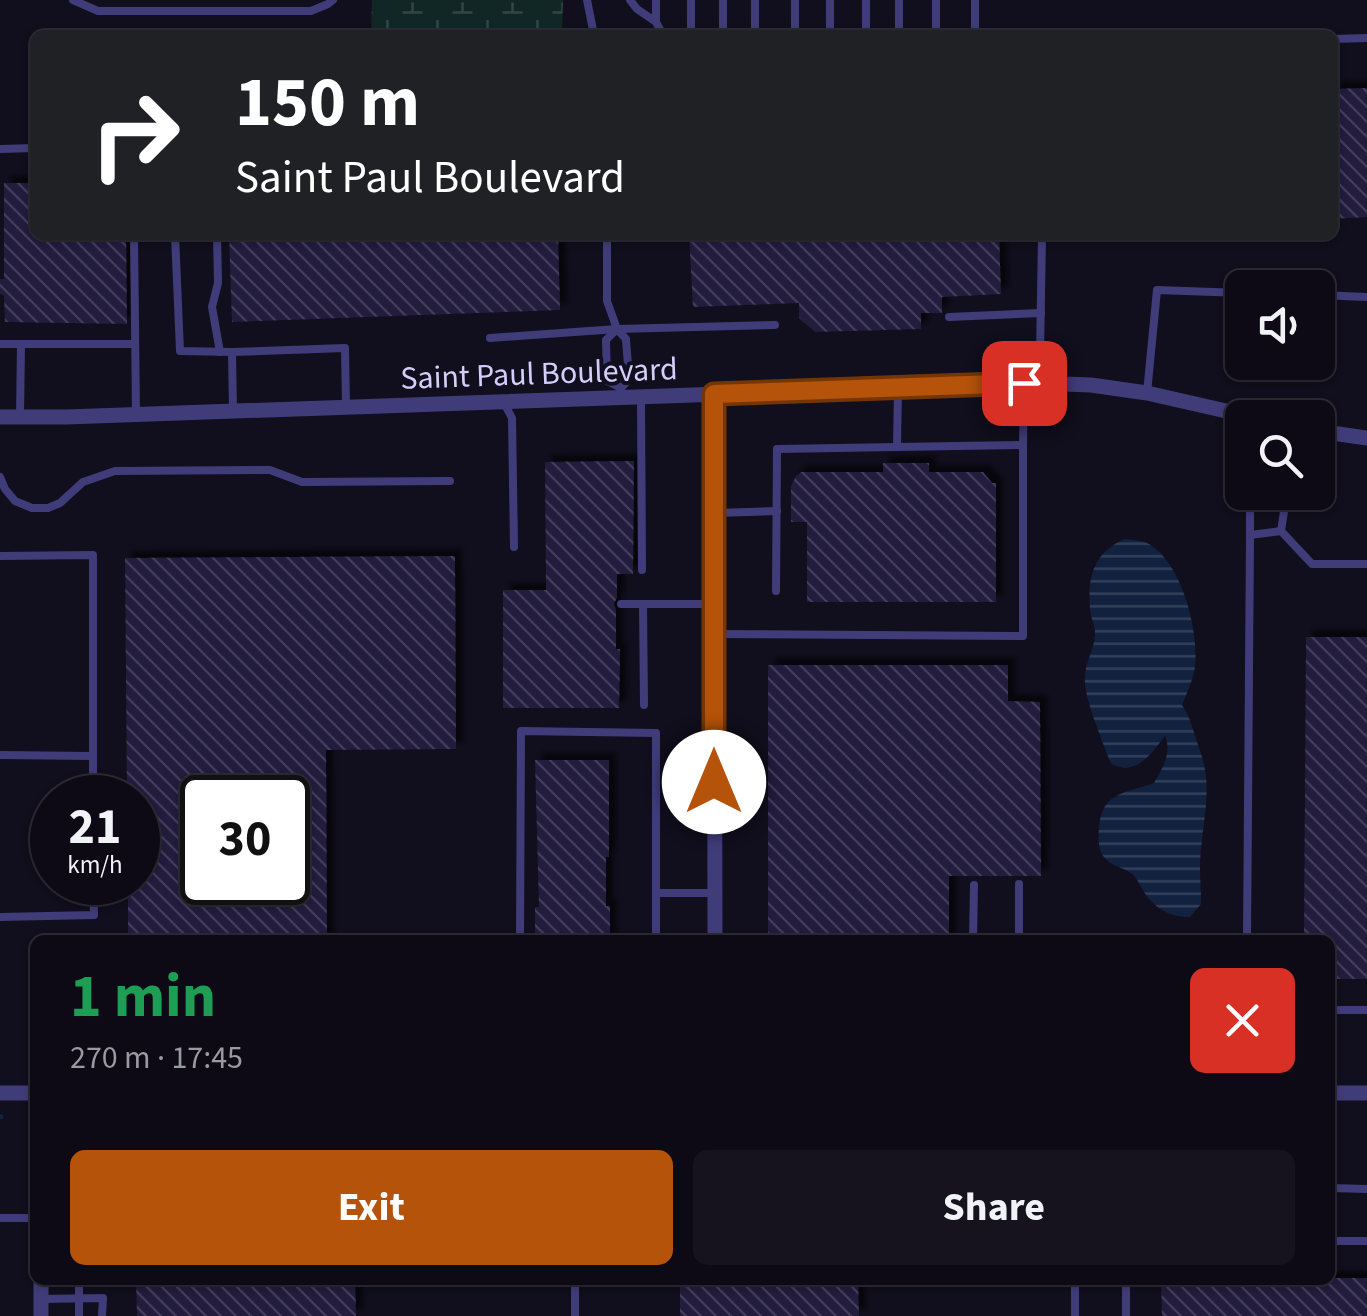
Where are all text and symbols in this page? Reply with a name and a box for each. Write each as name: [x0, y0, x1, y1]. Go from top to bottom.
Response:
text: 150 m: [235, 53, 420, 153]
icon: right: [70, 70, 200, 200]
text: Saint Paul Boulevard: [235, 146, 625, 210]
map controls: [1225, 270, 1335, 510]
button: sound: [1225, 270, 1335, 380]
pin: [982, 341, 1067, 426]
street label: Saint Paul Boulevard: [400, 346, 678, 402]
icon: arrive: [997, 356, 1052, 411]
button: search: [1225, 400, 1335, 510]
position arrow: [662, 730, 766, 834]
speed limit sign: 30: [180, 775, 310, 905]
text: 21: [69, 792, 121, 863]
text: km/h: [67, 847, 123, 883]
text: 1 min: [70, 955, 216, 1040]
button: close: [1190, 968, 1295, 1073]
text: 270 m · 17:45: [70, 1035, 243, 1081]
button: Exit: [70, 1150, 673, 1265]
button: Share: [693, 1150, 1295, 1265]

